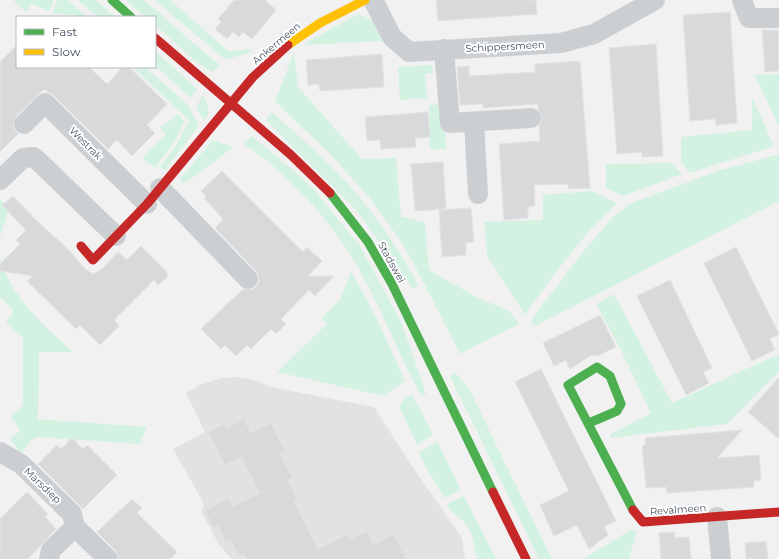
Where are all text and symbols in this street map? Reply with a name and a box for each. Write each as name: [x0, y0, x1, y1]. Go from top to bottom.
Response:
legend: [16, 16, 156, 68]
street label: Ankermeen: [249, 19, 303, 67]
text: Fast: [52, 24, 77, 39]
street label: Schippersmeen: [465, 38, 545, 55]
text: Slow: [52, 44, 81, 59]
street label: Westrak: [67, 124, 105, 162]
street label: Stadswei: [375, 239, 408, 285]
street label: Marsdiep: [21, 464, 64, 506]
street label: Revalmeen: [649, 501, 707, 518]

